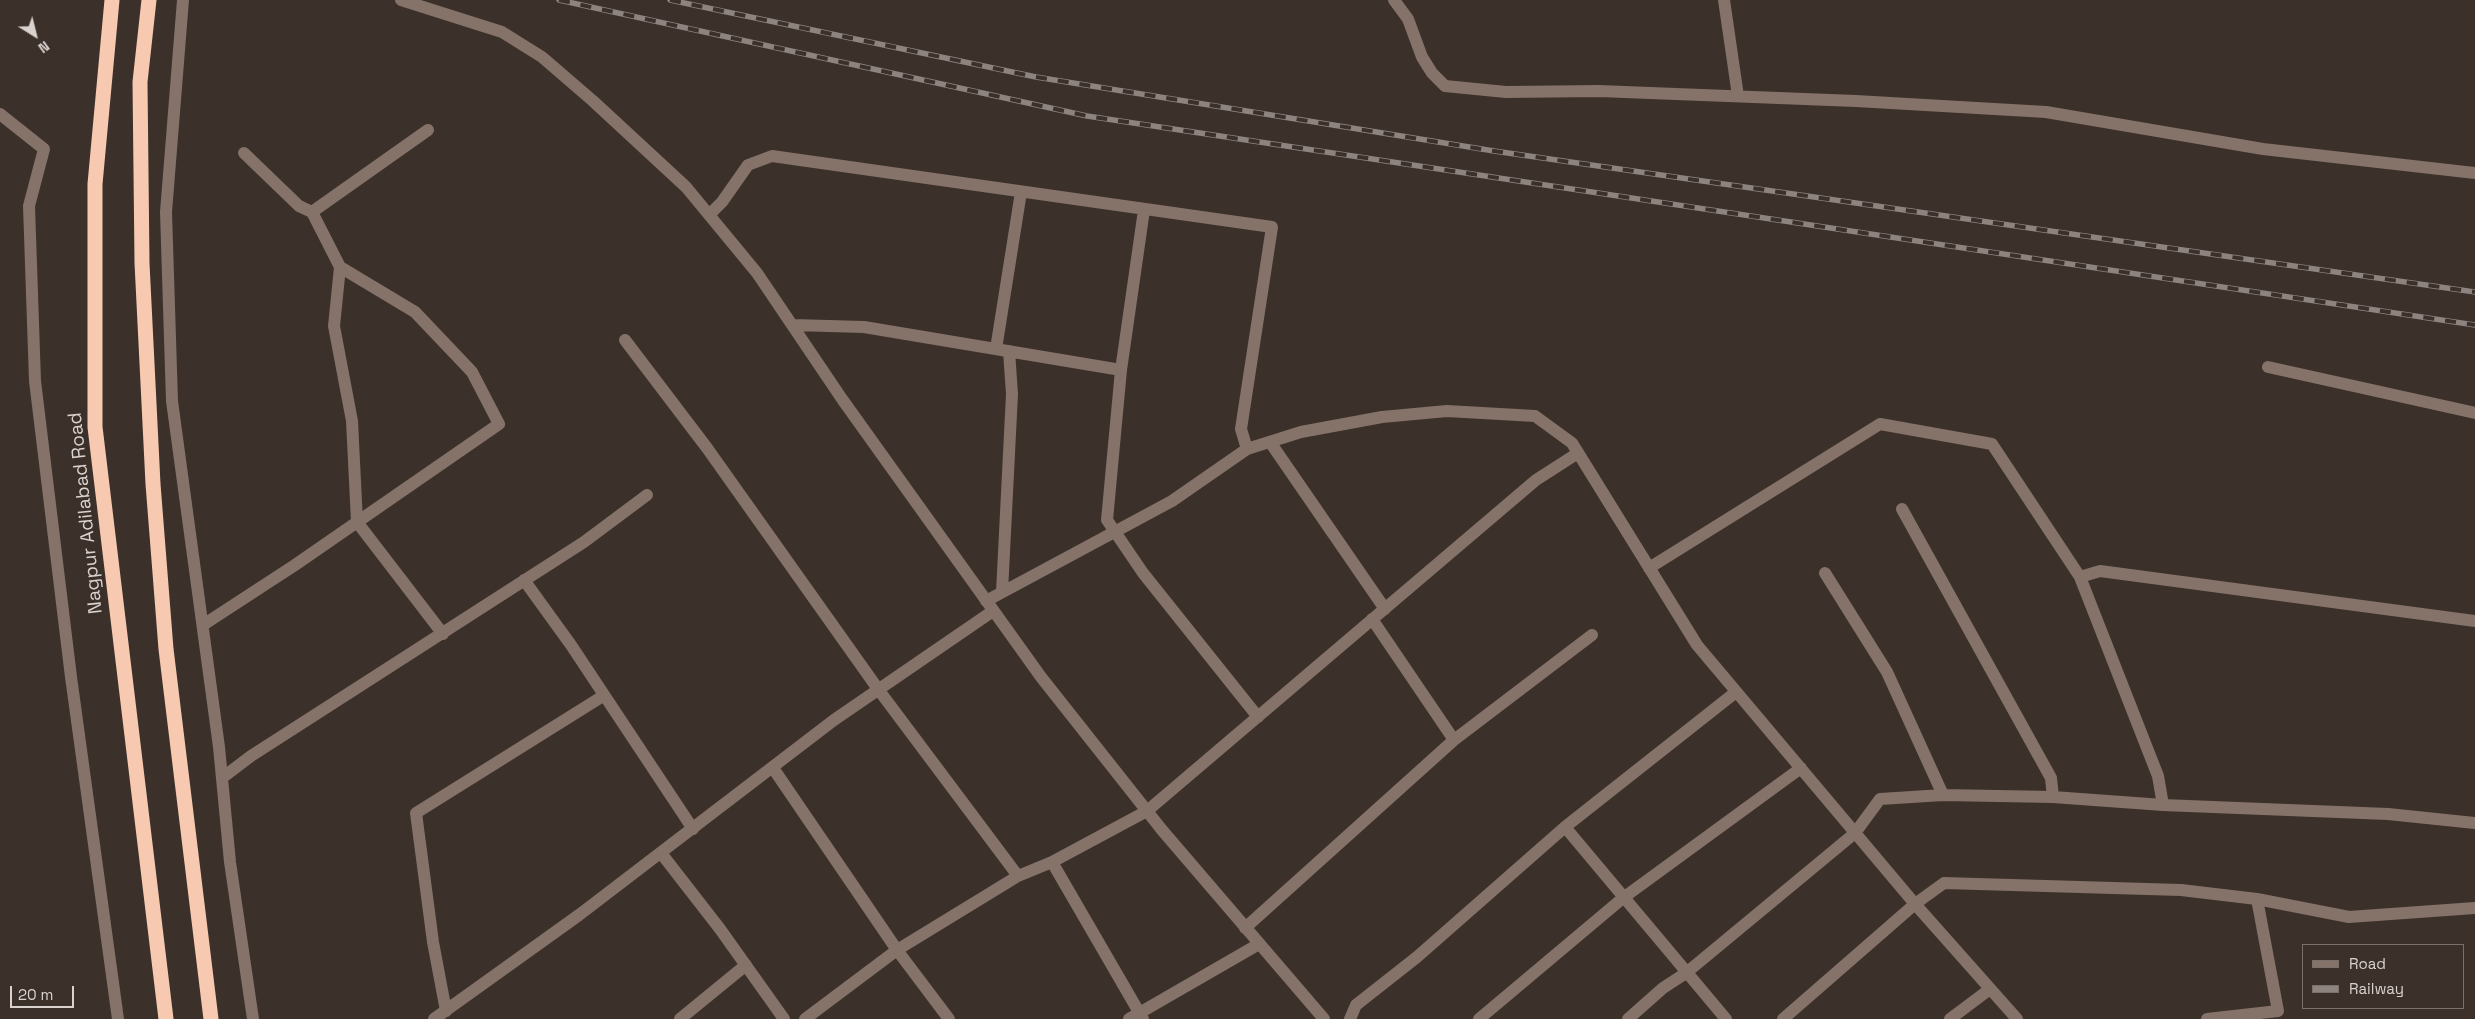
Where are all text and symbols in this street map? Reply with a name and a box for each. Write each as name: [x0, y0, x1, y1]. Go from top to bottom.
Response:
north arrow: [10, 10, 60, 60]
text: N: [35, 37, 53, 57]
street label: Nagpur Adilabad Road: [64, 411, 108, 615]
legend: [2302, 944, 2465, 1009]
text: Road: [2349, 954, 2386, 973]
scale bar: [12, 976, 76, 1008]
text: Railway: [2349, 979, 2404, 998]
text: 20 m: [18, 985, 53, 1004]

